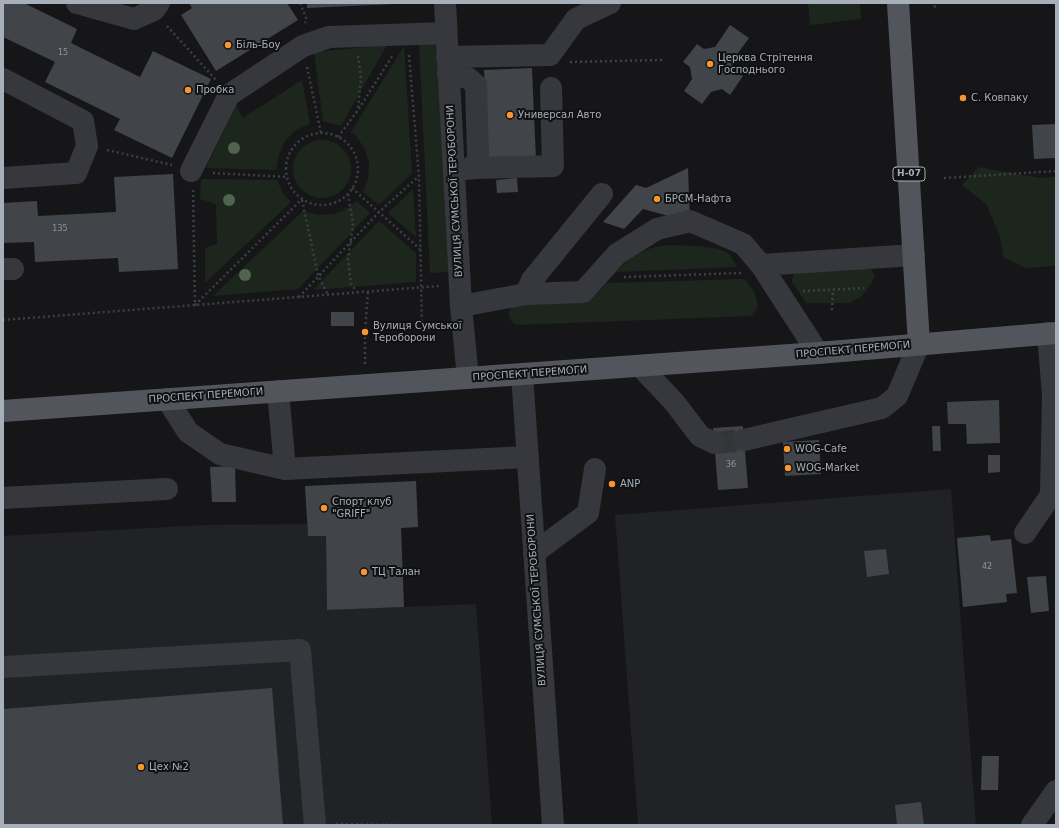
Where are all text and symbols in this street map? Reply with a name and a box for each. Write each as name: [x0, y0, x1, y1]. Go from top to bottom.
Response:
place label: Біль-Боу: [236, 39, 280, 51]
marker: Біль-Боу: [223, 40, 233, 50]
house number: 15: [58, 48, 68, 58]
place label: Церква Стрітення Господнього: [718, 52, 813, 76]
marker: Церква Стрітення Господнього: [705, 59, 715, 69]
place label: Пробка: [196, 84, 234, 96]
marker: Пробка: [183, 85, 193, 95]
place label: С. Ковпаку: [971, 92, 1028, 104]
marker: С. Ковпаку: [958, 93, 968, 103]
street label: ВУЛИЦЯ СУМСЬКОЇ ТЕРОБОРОНИ: [444, 105, 466, 277]
place label: Универсал Авто: [518, 109, 601, 121]
marker: Универсал Авто: [505, 110, 515, 120]
road number: Н-07: [893, 167, 925, 181]
place label: БРСМ-Нафта: [665, 193, 731, 205]
marker: БРСМ-Нафта: [652, 194, 662, 204]
house number: 135: [52, 224, 68, 234]
place label: Вулиця Сумської Тероборони: [373, 320, 461, 344]
marker: Вулиця Сумської Тероборони: [360, 327, 370, 337]
street label: ПРОСПЕКТ ПЕРЕМОГИ: [795, 339, 911, 361]
street label: ПРОСПЕКТ ПЕРЕМОГИ: [472, 364, 588, 384]
street label: ПРОСПЕКТ ПЕРЕМОГИ: [148, 386, 264, 406]
place label: WOG-Cafe: [795, 443, 847, 455]
marker: WOG-Cafe: [782, 444, 792, 454]
house number: 36: [726, 460, 736, 470]
place label: WOG-Market: [796, 462, 859, 474]
marker: WOG-Market: [783, 463, 793, 473]
place label: ANP: [620, 478, 640, 490]
marker: ANP: [607, 479, 617, 489]
place label: Спорт клуб "GRIFF": [332, 496, 392, 520]
marker: Спорт клуб "GRIFF": [319, 503, 329, 513]
street label: ВУЛИЦЯ СУМСЬКОЇ ТЕРОБОРОНИ: [525, 514, 549, 686]
house number: 42: [982, 562, 992, 572]
place label: ТЦ Талан: [372, 566, 420, 578]
marker: ТЦ Талан: [359, 567, 369, 577]
place label: Цех №2: [149, 761, 189, 773]
marker: Цех №2: [136, 762, 146, 772]

